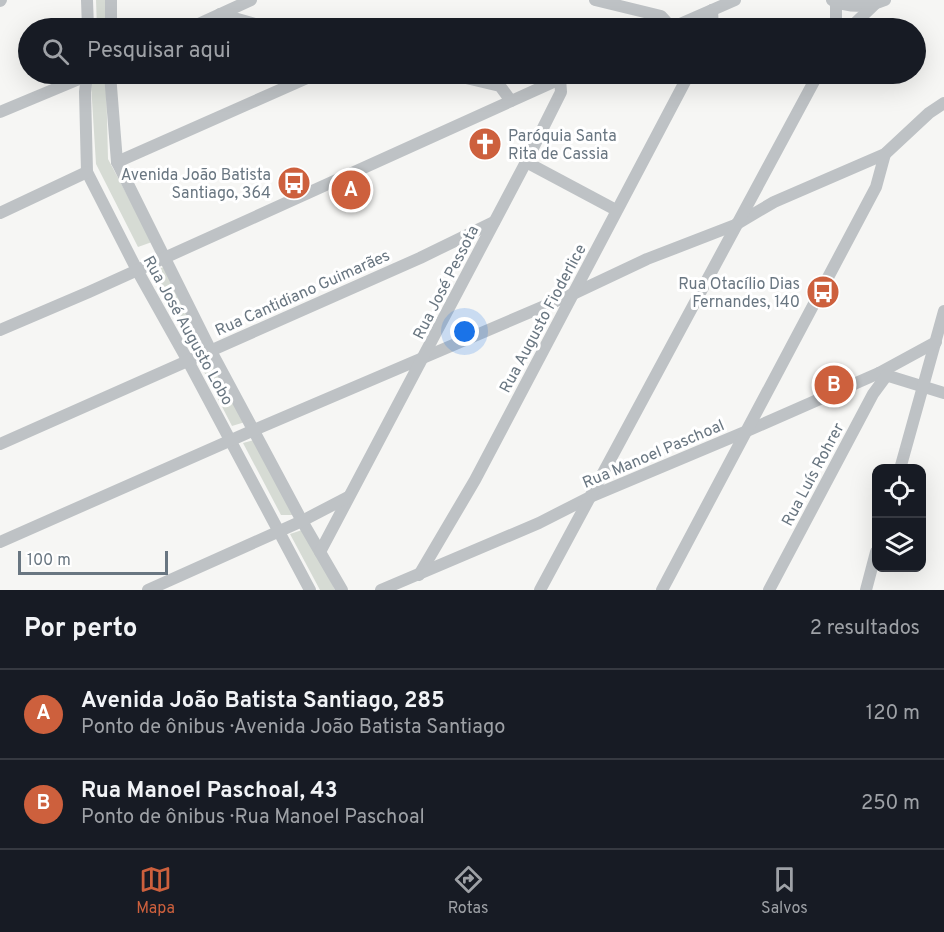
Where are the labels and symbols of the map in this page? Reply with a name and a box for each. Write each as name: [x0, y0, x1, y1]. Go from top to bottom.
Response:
church icon: Paróquia Santa Rita de Cassia: [467, 126, 503, 162]
place label: Paróquia Santa Rita de Cassia: [508, 127, 617, 165]
bus stop icon: Avenida João Batista Santiago, 364: [276, 165, 312, 201]
place label: Avenida João Batista Santiago, 364: [121, 166, 271, 204]
pin: A: [332, 168, 370, 213]
street label: Rua José Pessota: [409, 222, 484, 343]
street label: Rua Augusto Fioderlice: [496, 241, 592, 397]
street label: Rua Cantidiano Guimarães: [212, 246, 393, 341]
street label: Rua José Augusto Lobo: [138, 253, 237, 409]
bus stop icon: Rua Otacílio Dias Fernandes, 140: [805, 274, 841, 310]
place label: Rua Otacílio Dias Fernandes, 140: [678, 275, 800, 313]
your location: [450, 317, 479, 346]
pin: B: [814, 362, 854, 408]
street label: Rua Manoel Paschoal: [580, 416, 728, 494]
street label: Rua Luís Rohrer: [778, 420, 849, 530]
scale bar: [18, 548, 168, 576]

